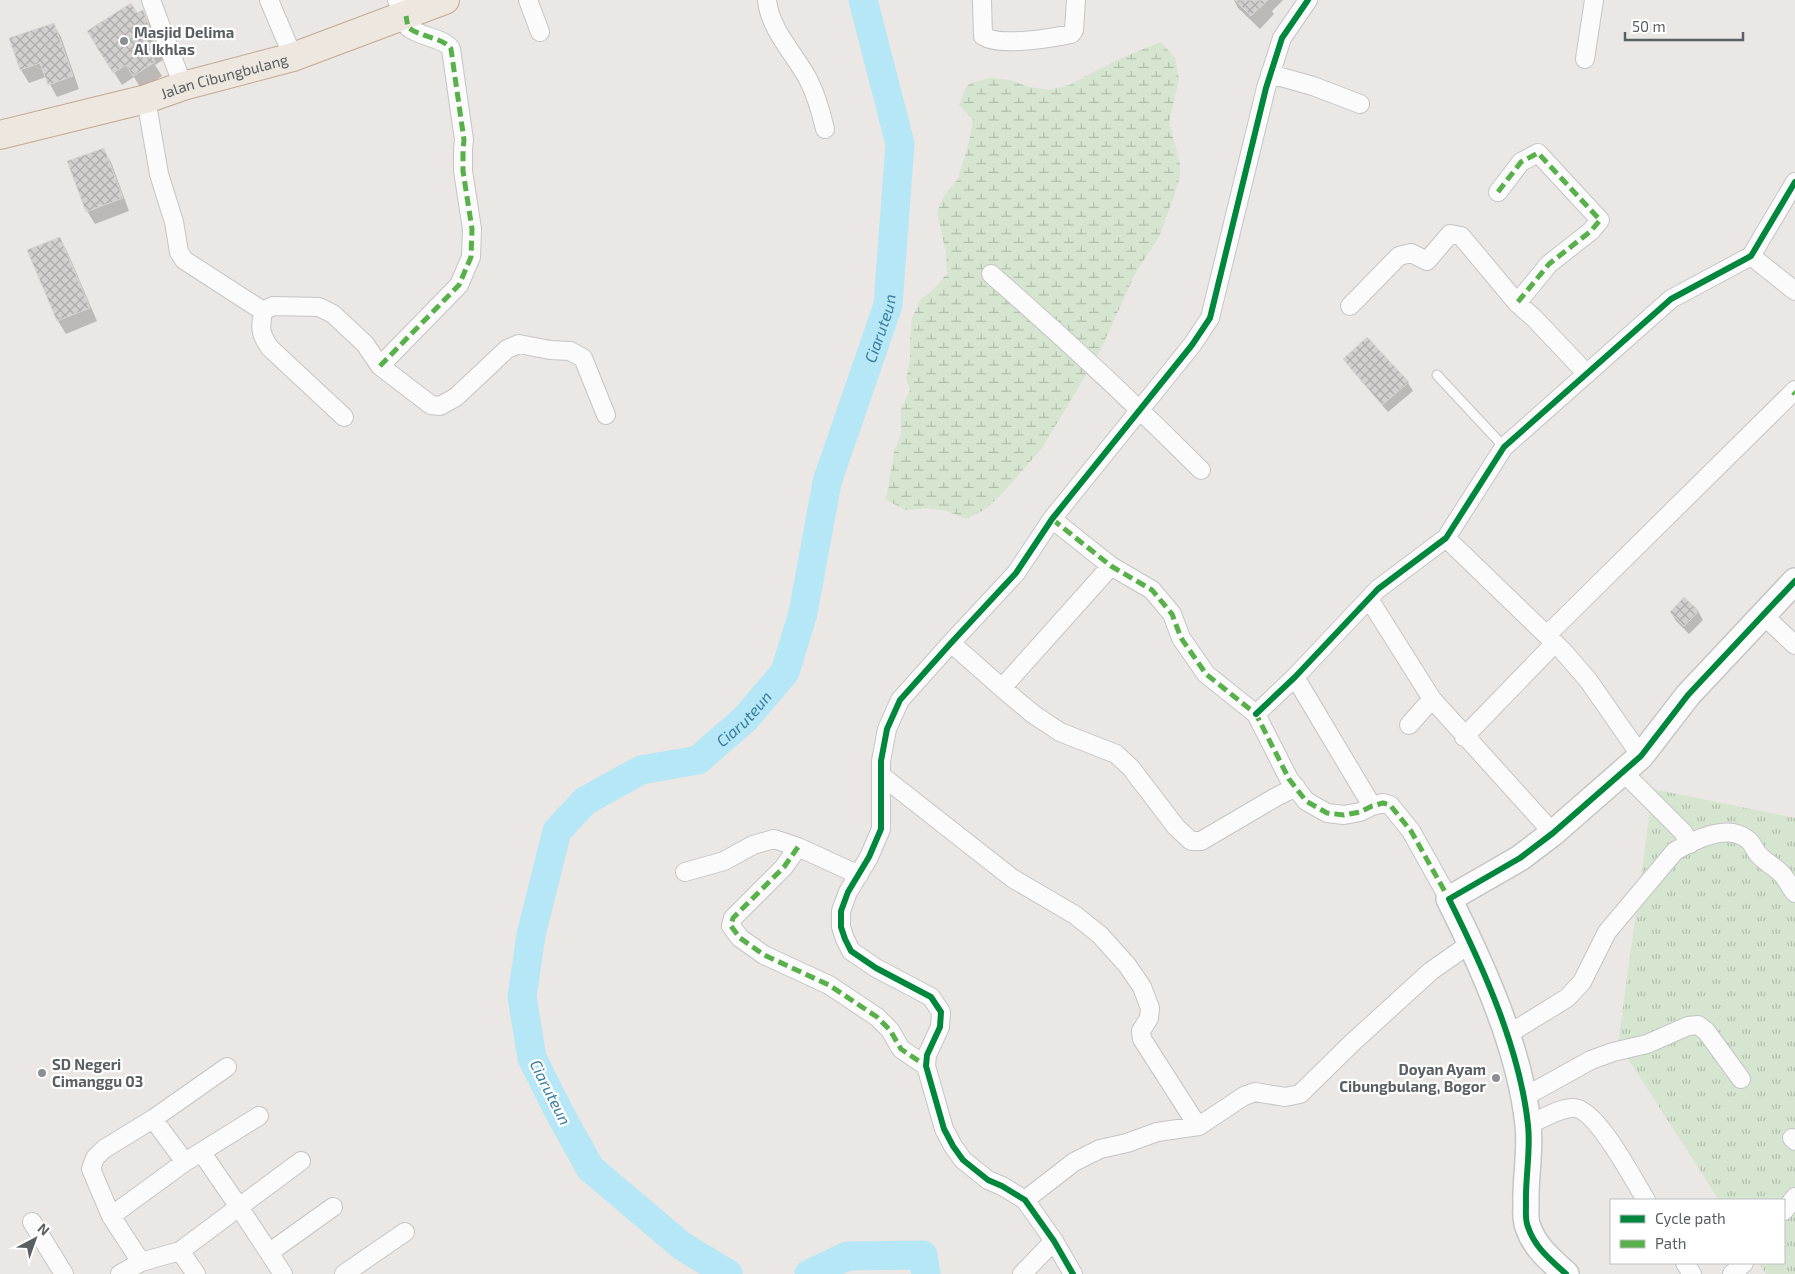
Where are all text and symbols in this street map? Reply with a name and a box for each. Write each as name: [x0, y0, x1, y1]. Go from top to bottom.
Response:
scale bar: [1625, 10, 1742, 42]
text: 50 m: [1632, 17, 1666, 35]
place label: Masjid Delima Al Ikhlas: [134, 23, 234, 58]
marker: Masjid Delima Al Ikhlas: [118, 35, 130, 47]
street label: Jalan Cibungbulang: [158, 50, 291, 102]
water label: Ciaruteun: [860, 294, 898, 365]
water label: Ciaruteun: [712, 687, 775, 750]
place label: SD Negeri Cimanggu 03: [52, 1055, 143, 1090]
water label: Ciaruteun: [527, 1056, 575, 1128]
place label: Doyan Ayam Cibungbulang, Bogor: [1339, 1060, 1487, 1095]
marker: SD Negeri Cimanggu 03: [36, 1067, 48, 1079]
marker: Doyan Ayam Cibungbulang, Bogor: [1490, 1072, 1502, 1084]
legend: [1610, 1199, 1785, 1264]
text: Cycle path: [1655, 1209, 1726, 1227]
north arrow: [10, 1214, 60, 1264]
text: N: [34, 1219, 53, 1239]
text: Path: [1655, 1234, 1686, 1252]

